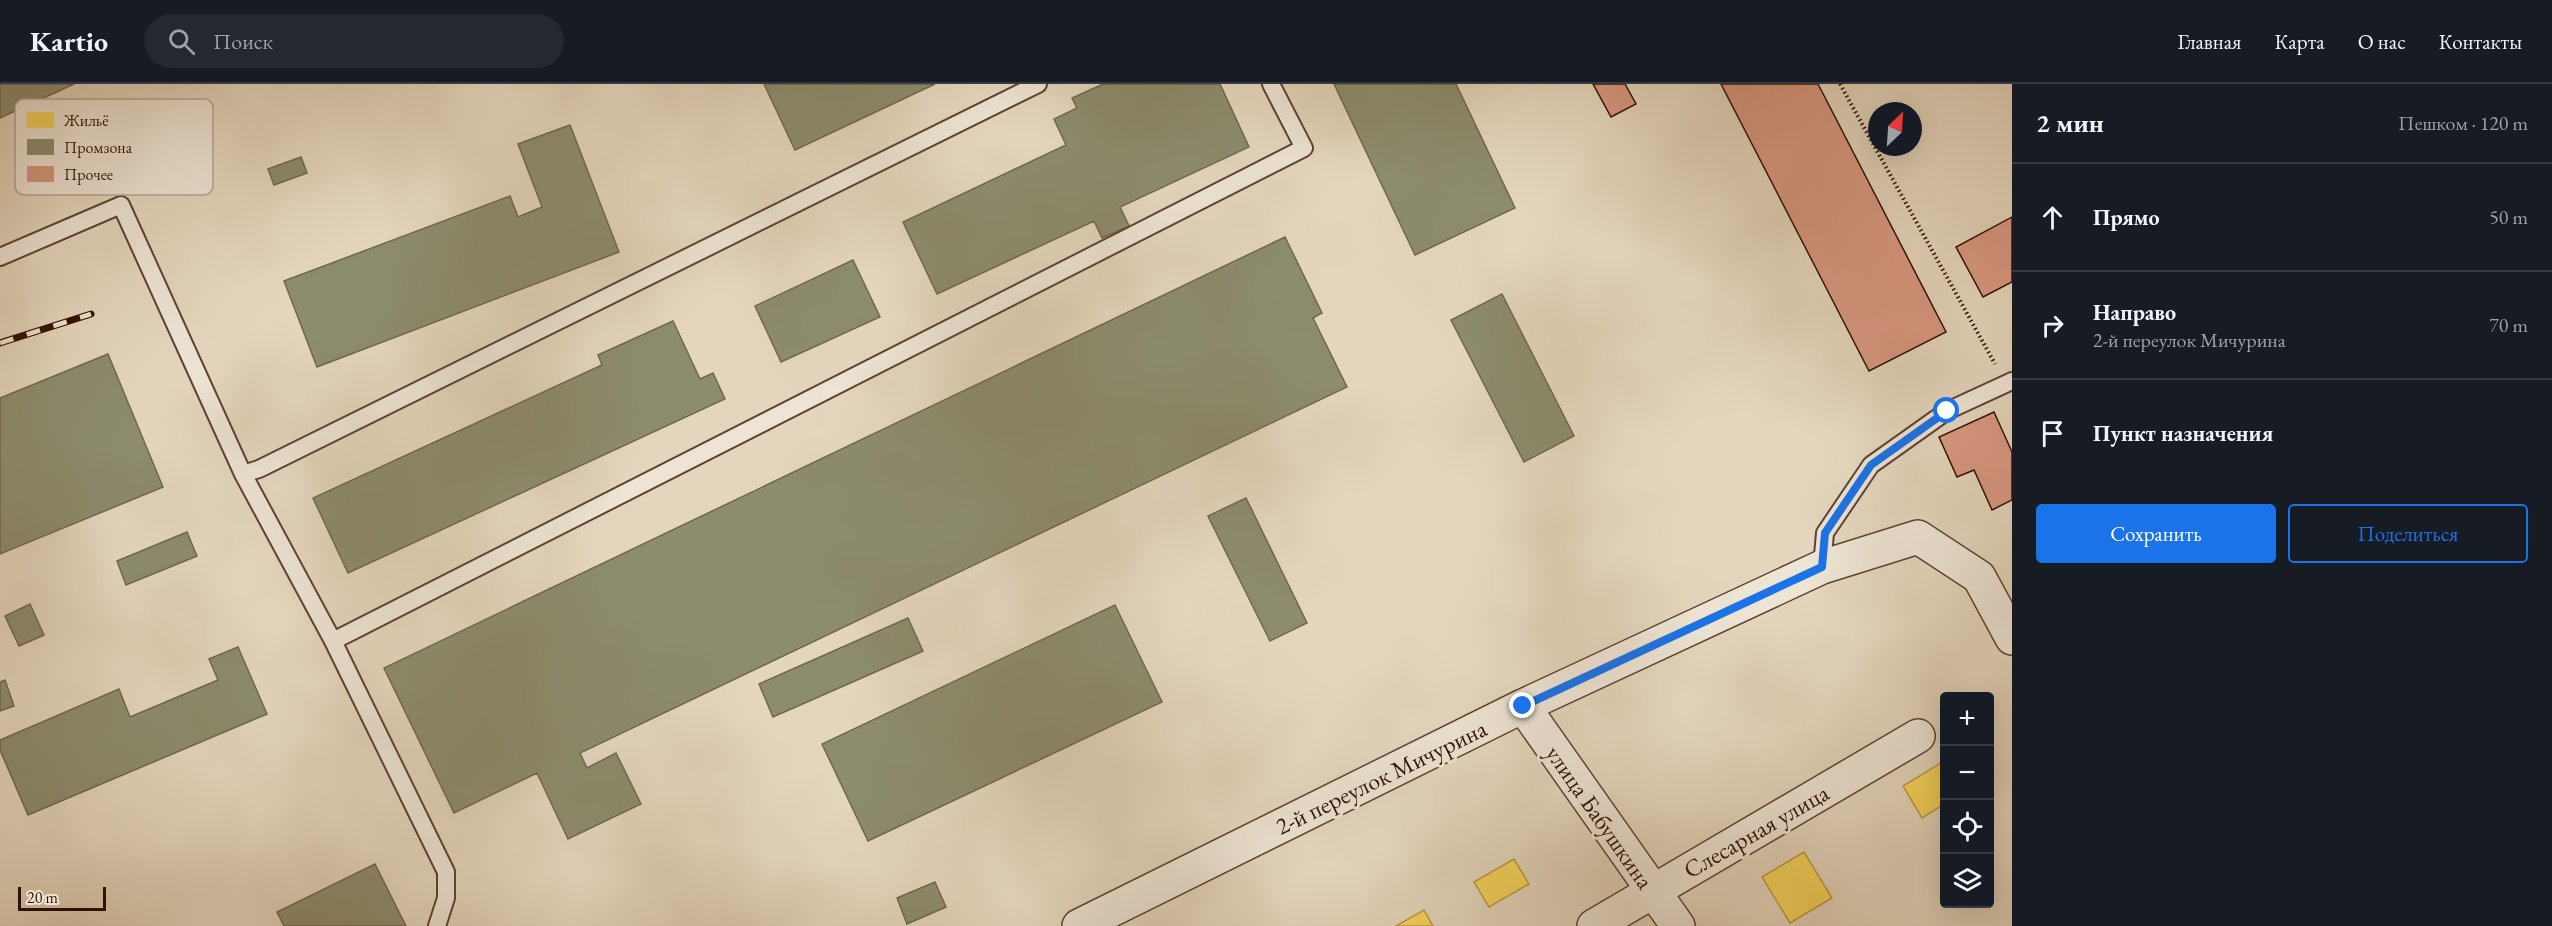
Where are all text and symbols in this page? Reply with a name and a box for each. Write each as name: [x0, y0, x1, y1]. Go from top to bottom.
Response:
search box: [144, 14, 564, 68]
text: Kartio: [30, 23, 108, 59]
icon: search: [165, 25, 198, 58]
text: Поиск: [213, 27, 273, 56]
text: Главная: [2177, 28, 2241, 55]
text: Карта: [2274, 28, 2325, 55]
text: О нас: [2358, 28, 2406, 55]
text: Контакты: [2439, 28, 2522, 55]
legend: [15, 99, 213, 195]
north arrow: [1868, 102, 1922, 156]
text: 2 мин: [2036, 106, 2104, 140]
text: Жильё: [63, 110, 109, 131]
text: Пешком · 120 m: [2398, 110, 2528, 136]
text: Промзона: [64, 137, 133, 158]
text: Прочее: [64, 164, 113, 185]
icon: ahead: [2036, 201, 2069, 234]
text: Прямо: [2093, 203, 2160, 232]
text: 50 m: [2489, 204, 2528, 230]
text: Направо: [2093, 298, 2176, 327]
icon: right: [2036, 309, 2069, 342]
text: 70 m: [2489, 312, 2528, 338]
text: 2-й переулок Мичурина: [2093, 327, 2286, 353]
route start: [1933, 397, 1959, 423]
icon: arrive: [2036, 417, 2069, 450]
text: Пункт назначения: [2093, 419, 2273, 448]
button: Сохранить: [2036, 504, 2276, 563]
button: Поделиться: [2288, 504, 2528, 563]
route end: [1509, 692, 1535, 718]
map controls: [1940, 692, 1994, 908]
button: +: [1940, 692, 1994, 746]
street label: 2-й переулок Мичурина: [1270, 712, 1492, 842]
street label: улица Бабушкина: [1539, 739, 1661, 895]
button: −: [1940, 746, 1994, 800]
street label: Слесарная улица: [1678, 777, 1835, 885]
button: locate: [1940, 800, 1994, 854]
button: layers: [1940, 854, 1994, 908]
scale bar: [18, 884, 106, 912]
text: 20 m: [27, 887, 58, 908]

